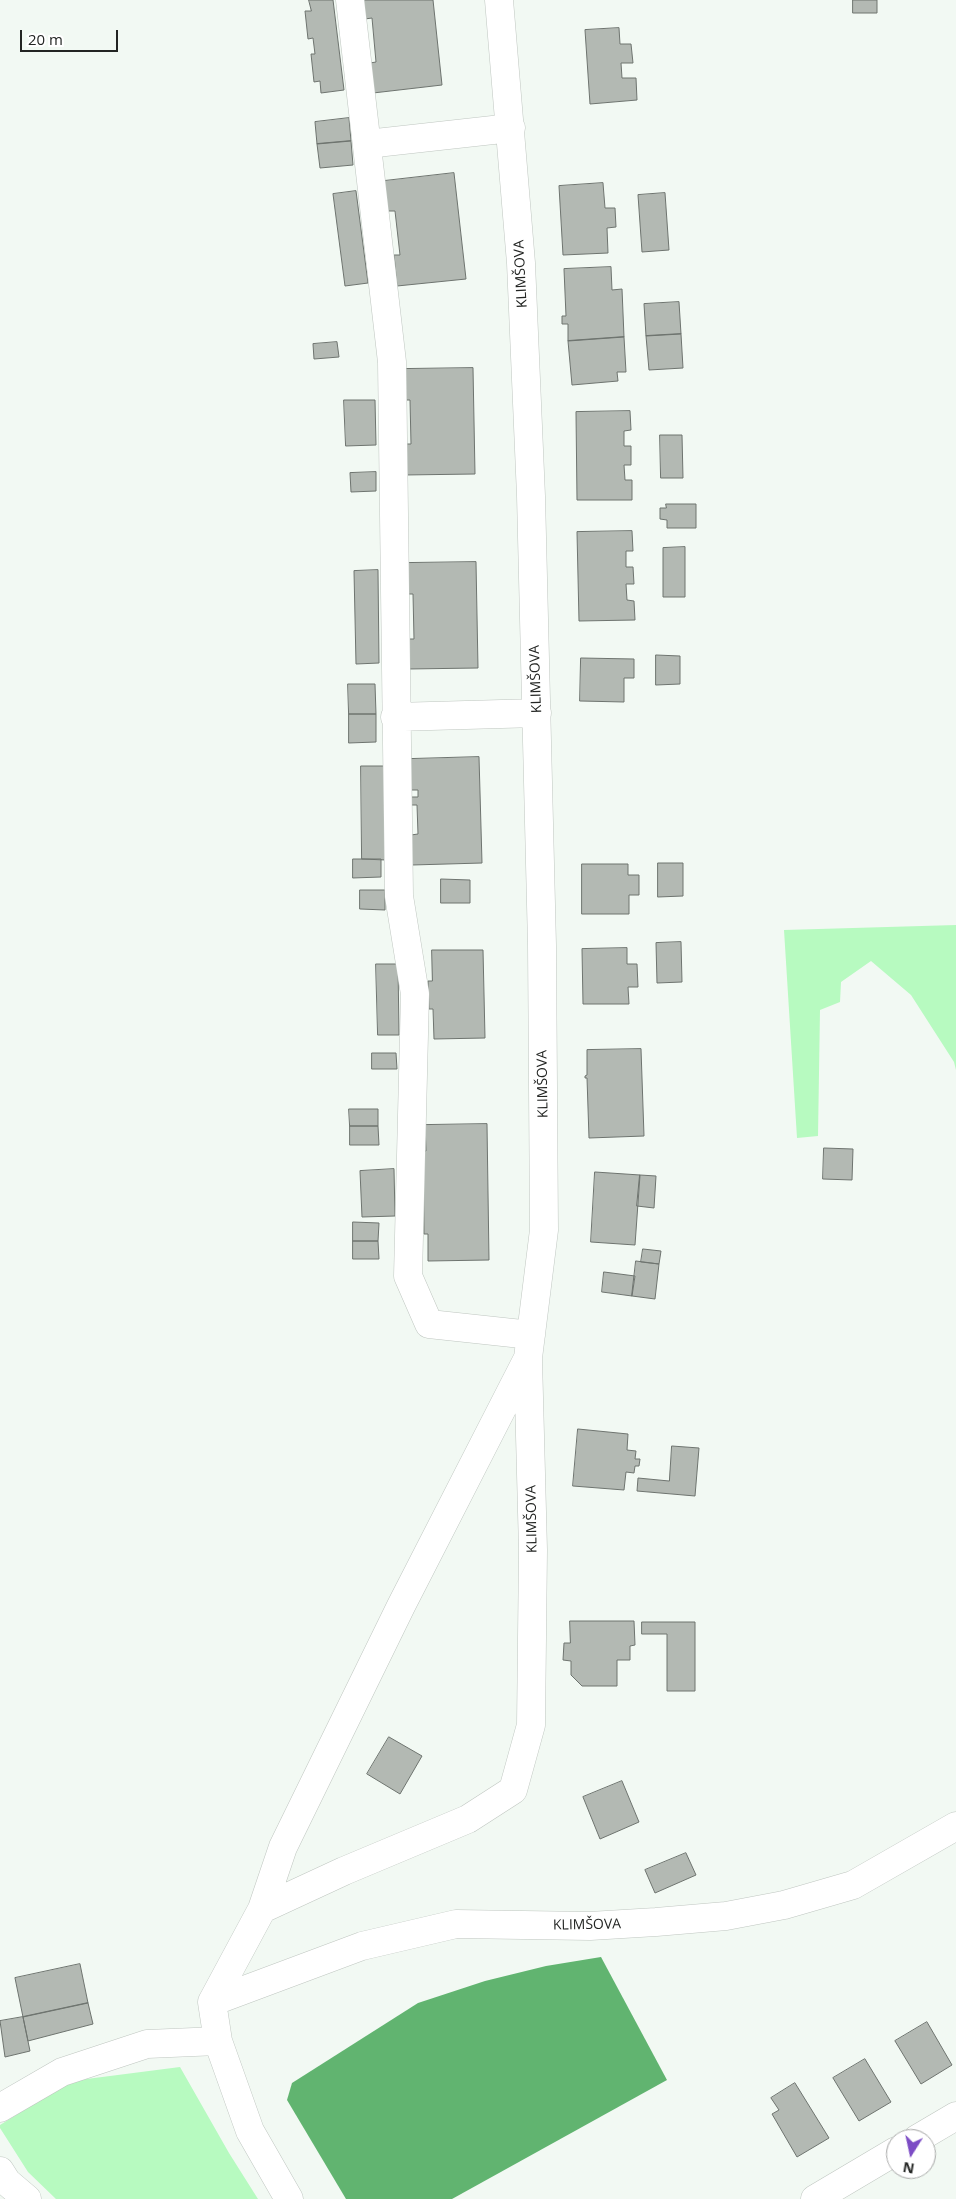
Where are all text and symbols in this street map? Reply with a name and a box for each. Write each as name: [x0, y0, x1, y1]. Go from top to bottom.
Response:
scale bar: [22, 20, 120, 52]
text: 20 m: [28, 29, 63, 49]
street label: KLIMŠOVA: [511, 240, 531, 308]
street label: KLIMŠOVA: [526, 645, 546, 713]
street label: KLIMŠOVA: [534, 1050, 552, 1118]
street label: KLIMŠOVA: [523, 1485, 541, 1553]
street label: KLIMŠOVA: [553, 1916, 621, 1934]
north arrow: [886, 2129, 936, 2179]
text: N: [901, 2158, 916, 2179]

